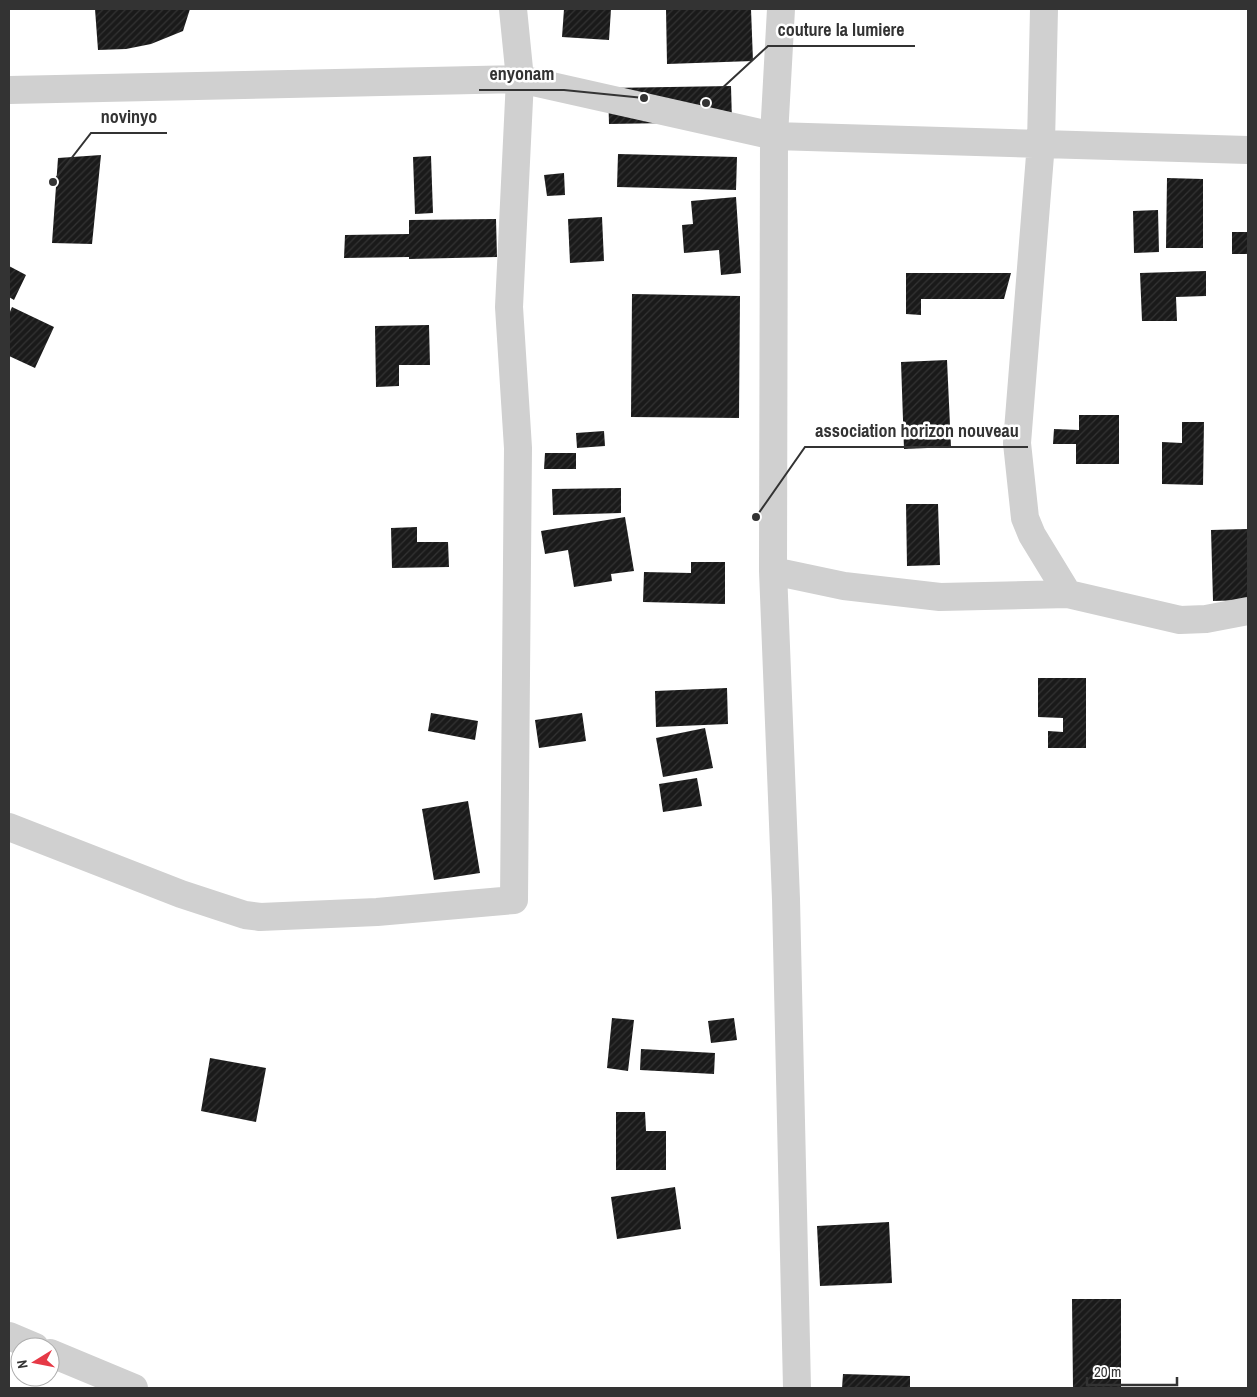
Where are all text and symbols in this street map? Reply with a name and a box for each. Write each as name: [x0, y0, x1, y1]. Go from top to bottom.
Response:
callout: couture la lumiere: [768, 13, 915, 46]
text: couture la lumiere: [777, 17, 905, 42]
callout: enyonam: [479, 57, 564, 90]
text: enyonam: [490, 61, 554, 86]
callout: novinyo: [91, 100, 167, 133]
text: novinyo: [101, 104, 157, 129]
callout: association horizon nouveau: [805, 414, 1028, 447]
text: association horizon nouveau: [815, 418, 1019, 443]
north arrow: [10, 1337, 60, 1387]
scale bar: [1087, 1354, 1177, 1386]
text: N: [13, 1359, 32, 1370]
text: 20 m: [1094, 1361, 1121, 1382]

